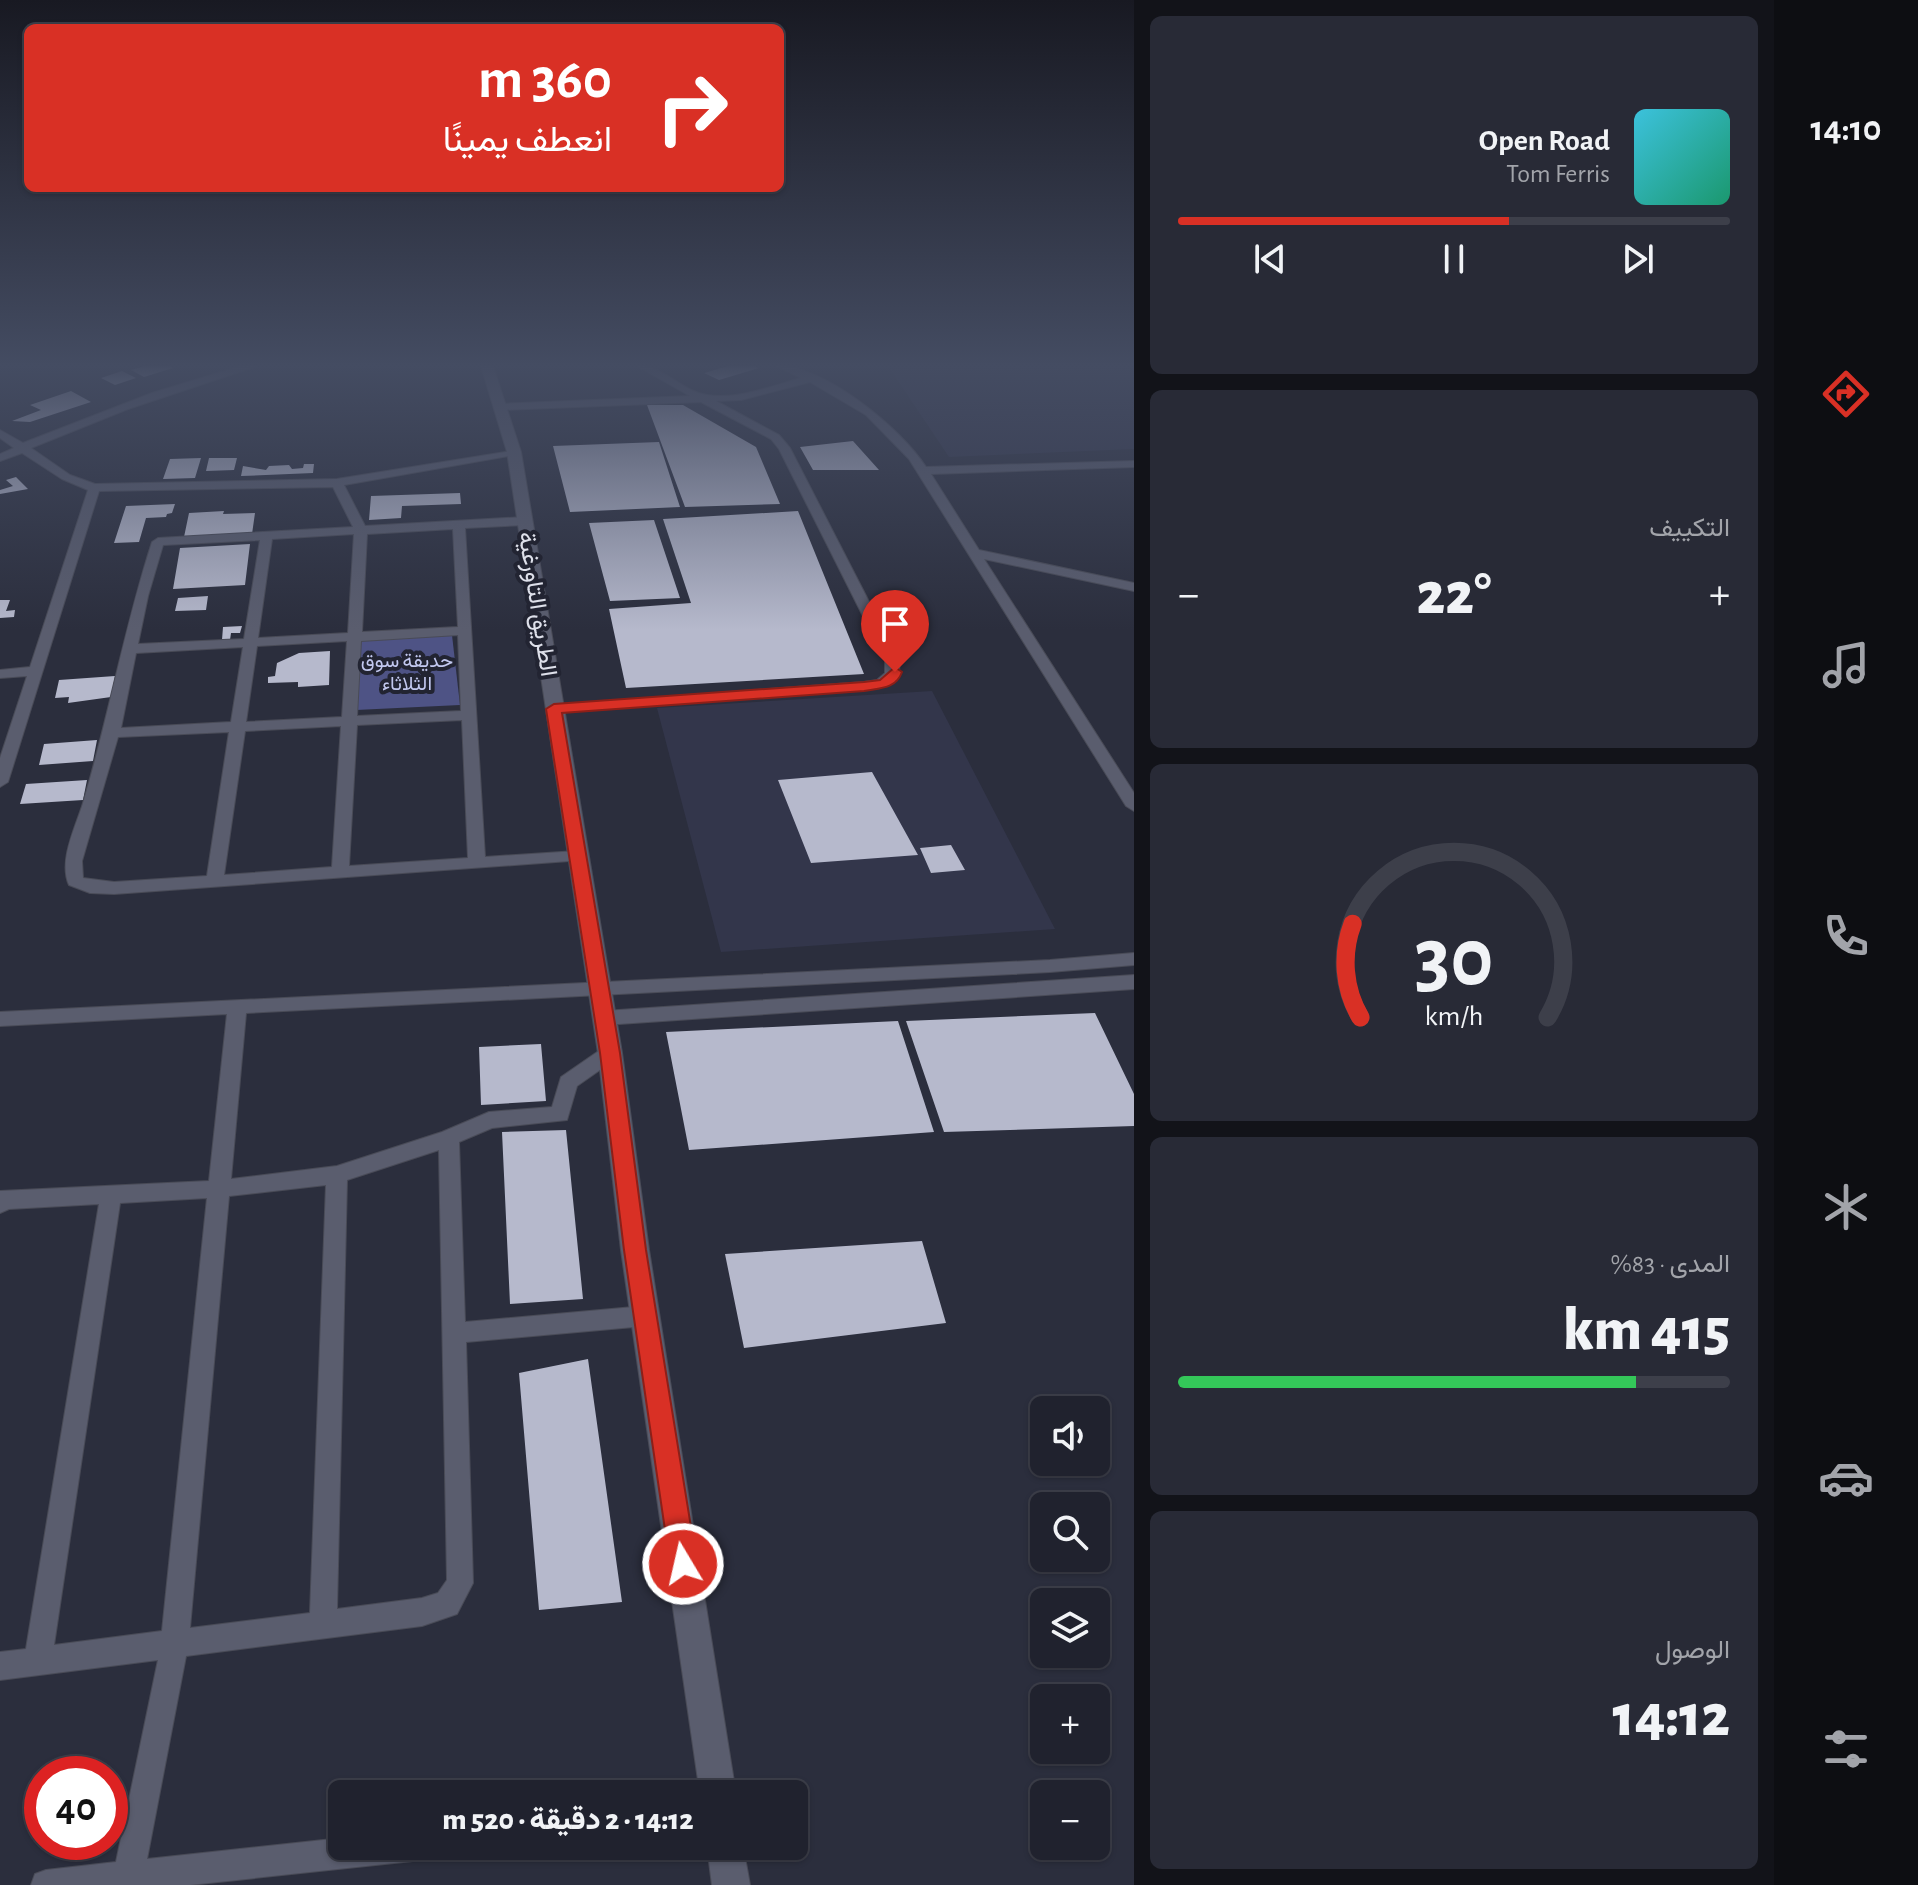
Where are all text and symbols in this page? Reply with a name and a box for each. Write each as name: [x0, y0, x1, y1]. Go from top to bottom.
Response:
text: 360 m: [478, 52, 612, 108]
icon: right: [640, 56, 744, 160]
text: 14:10: [1810, 111, 1882, 147]
text: انعطف يمينًا: [443, 122, 612, 158]
text: Open Road: [1479, 126, 1610, 156]
text: Tom Ferris: [1506, 161, 1610, 187]
icon: previous: [1248, 237, 1292, 281]
icon: pause: [1432, 237, 1476, 281]
icon: next: [1616, 237, 1660, 281]
icon: directions: [1818, 366, 1874, 422]
text: التكييف: [1649, 515, 1730, 541]
street label: الطريق التاورغية: [512, 530, 560, 679]
text: 22°: [1417, 565, 1492, 625]
text: −: [1178, 573, 1199, 617]
text: +: [1709, 573, 1730, 617]
pin: [861, 590, 929, 672]
icon: arrive: [873, 602, 917, 646]
icon: music: [1818, 637, 1874, 693]
park label: حديقة سوق الثلاثاء: [361, 651, 453, 694]
icon: phone: [1818, 908, 1874, 964]
text: 30: [1414, 917, 1494, 1001]
text: km/h: [1425, 1003, 1483, 1032]
icon: climate: [1818, 1179, 1874, 1235]
text: المدى · 83%: [1610, 1251, 1730, 1277]
text: 415 km: [1563, 1301, 1730, 1361]
map controls: [1030, 1396, 1110, 1860]
button: sound: [1030, 1396, 1110, 1476]
icon: car: [1818, 1450, 1874, 1506]
button: search: [1030, 1492, 1110, 1572]
position arrow: [641, 1522, 725, 1606]
button: layers: [1030, 1588, 1110, 1668]
text: الوصول: [1655, 1637, 1730, 1663]
button: +: [1030, 1684, 1110, 1764]
text: 14:12: [1613, 1687, 1730, 1747]
icon: filters: [1818, 1721, 1874, 1777]
speed limit sign: 40: [24, 1756, 128, 1860]
button: −: [1030, 1780, 1110, 1860]
text: 14:12 · 2 دقيقة · 520 m: [442, 1805, 694, 1835]

